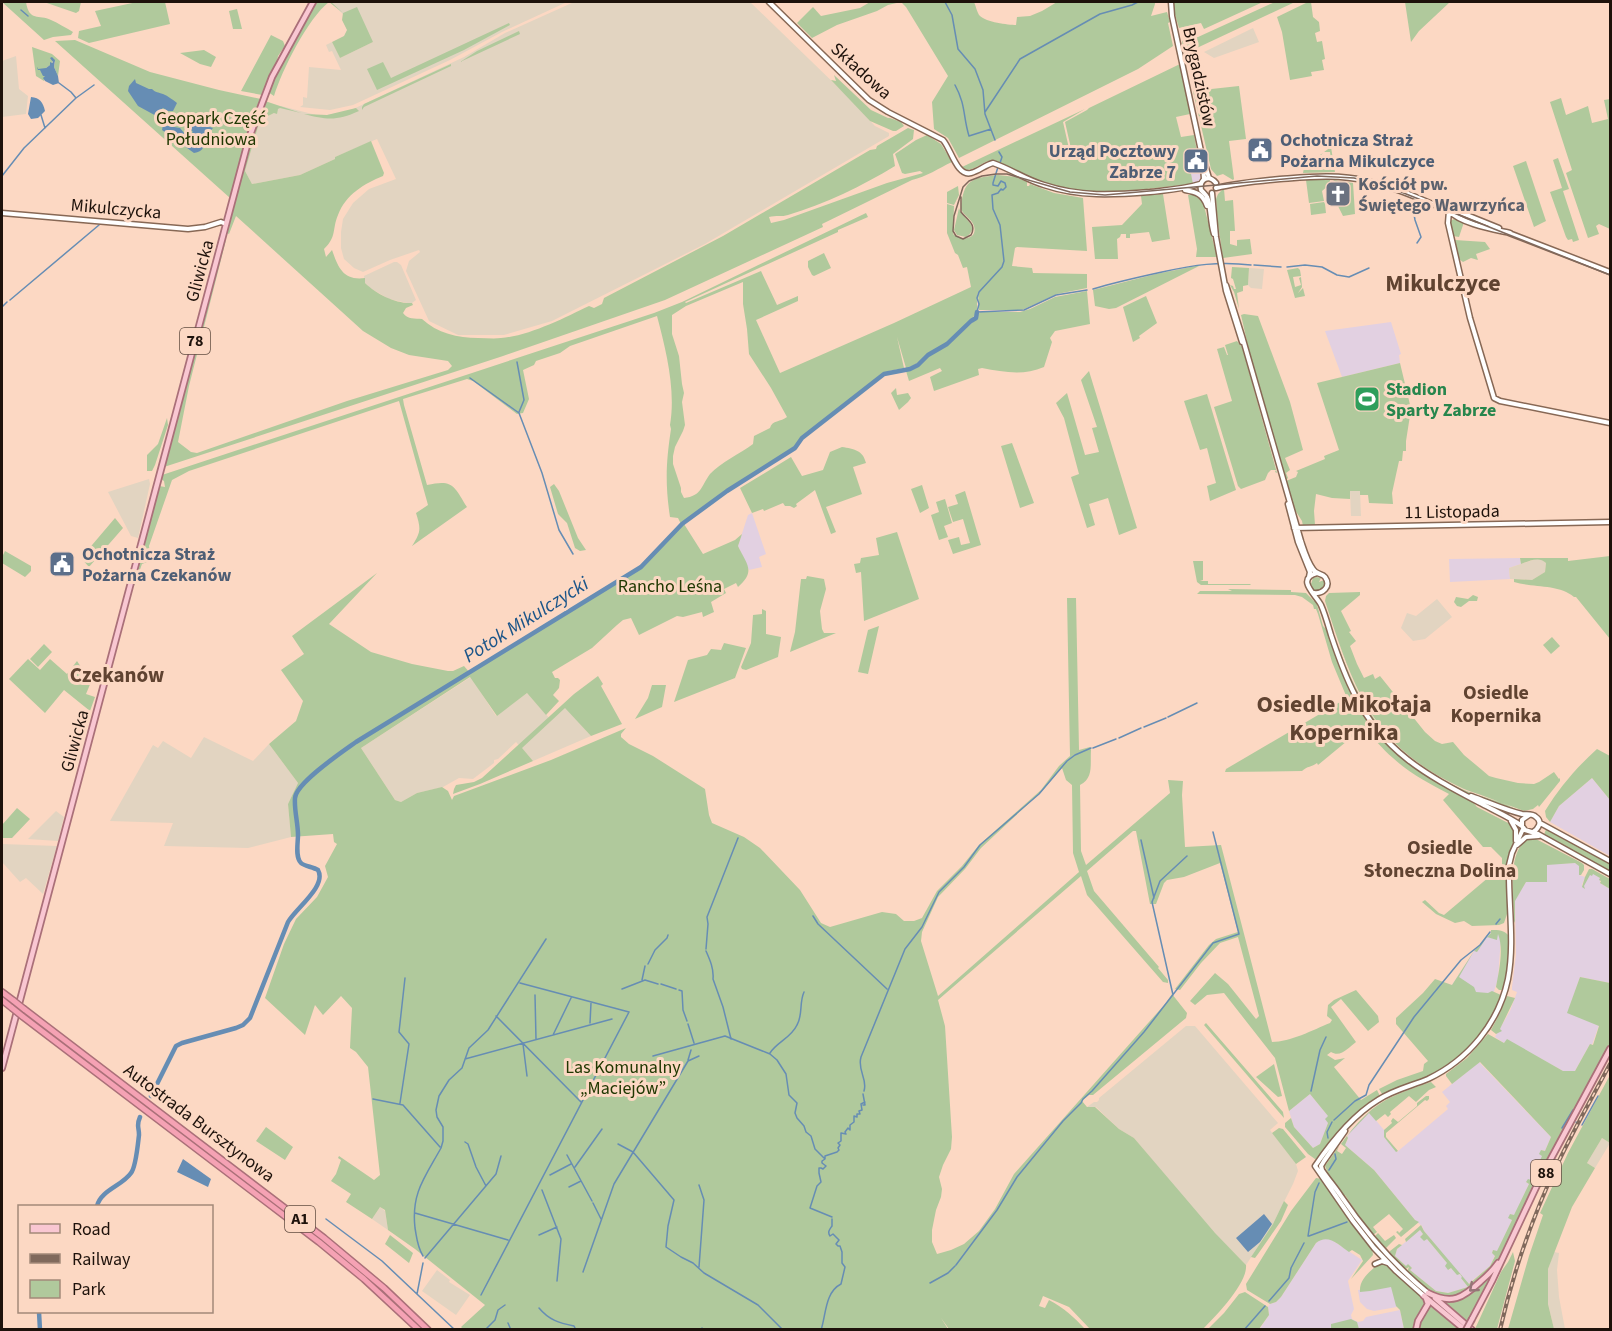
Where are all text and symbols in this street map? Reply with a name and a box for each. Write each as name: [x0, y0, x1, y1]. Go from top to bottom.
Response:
street label: Brygadzistów: [1176, 25, 1222, 129]
street label: Składowa: [825, 37, 897, 105]
park label: Geopark Część Południowa: [156, 106, 266, 152]
place label: Ochotnicza Straż Pożarna Mikulczyce: [1280, 128, 1435, 174]
public building icon: Ochotnicza Straż Pożarna Mikulczyce: [1245, 135, 1275, 165]
place label: Urząd Pocztowy Zabrze 7: [1049, 139, 1177, 185]
public building icon: Urząd Pocztowy Zabrze 7: [1181, 146, 1211, 176]
place label: Kościół pw. Świętego Wawrzyńca: [1358, 172, 1525, 218]
church icon: Kościół pw. Świętego Wawrzyńca: [1323, 179, 1353, 209]
street label: Mikulczycka: [70, 193, 162, 225]
street label: Gliwicka: [180, 237, 220, 305]
district label: Mikulczyce: [1385, 266, 1501, 301]
road number: 78: [180, 328, 210, 354]
place label: Stadion Sparty Zabrze: [1386, 377, 1496, 423]
sports icon: Stadion Sparty Zabrze: [1352, 384, 1382, 414]
street label: 11 Listopada: [1404, 499, 1500, 525]
place label: Ochotnicza Straż Pożarna Czekanów: [82, 542, 231, 588]
public building icon: Ochotnicza Straż Pożarna Czekanów: [47, 549, 77, 579]
water label: Potok Mikulczycki: [458, 570, 594, 670]
park label: Rancho Leśna: [618, 574, 722, 599]
district label: Czekanów: [70, 660, 164, 690]
district label: Osiedle Kopernika: [1450, 679, 1542, 730]
district label: Osiedle Mikołaja Kopernika: [1256, 687, 1432, 750]
street label: Gliwicka: [55, 707, 95, 775]
district label: Osiedle Słoneczna Dolina: [1364, 834, 1516, 885]
park label: Las Komunalny „Maciejów”: [565, 1055, 681, 1101]
street label: Autostrada Bursztynowa: [118, 1058, 280, 1188]
road number: 88: [1531, 1160, 1561, 1186]
legend: [18, 1205, 213, 1313]
road number: A1: [285, 1206, 315, 1232]
text: Road: [72, 1217, 111, 1242]
text: Railway: [72, 1247, 131, 1272]
text: Park: [72, 1277, 106, 1302]
one-way arrow: [1469, 1281, 1480, 1292]

